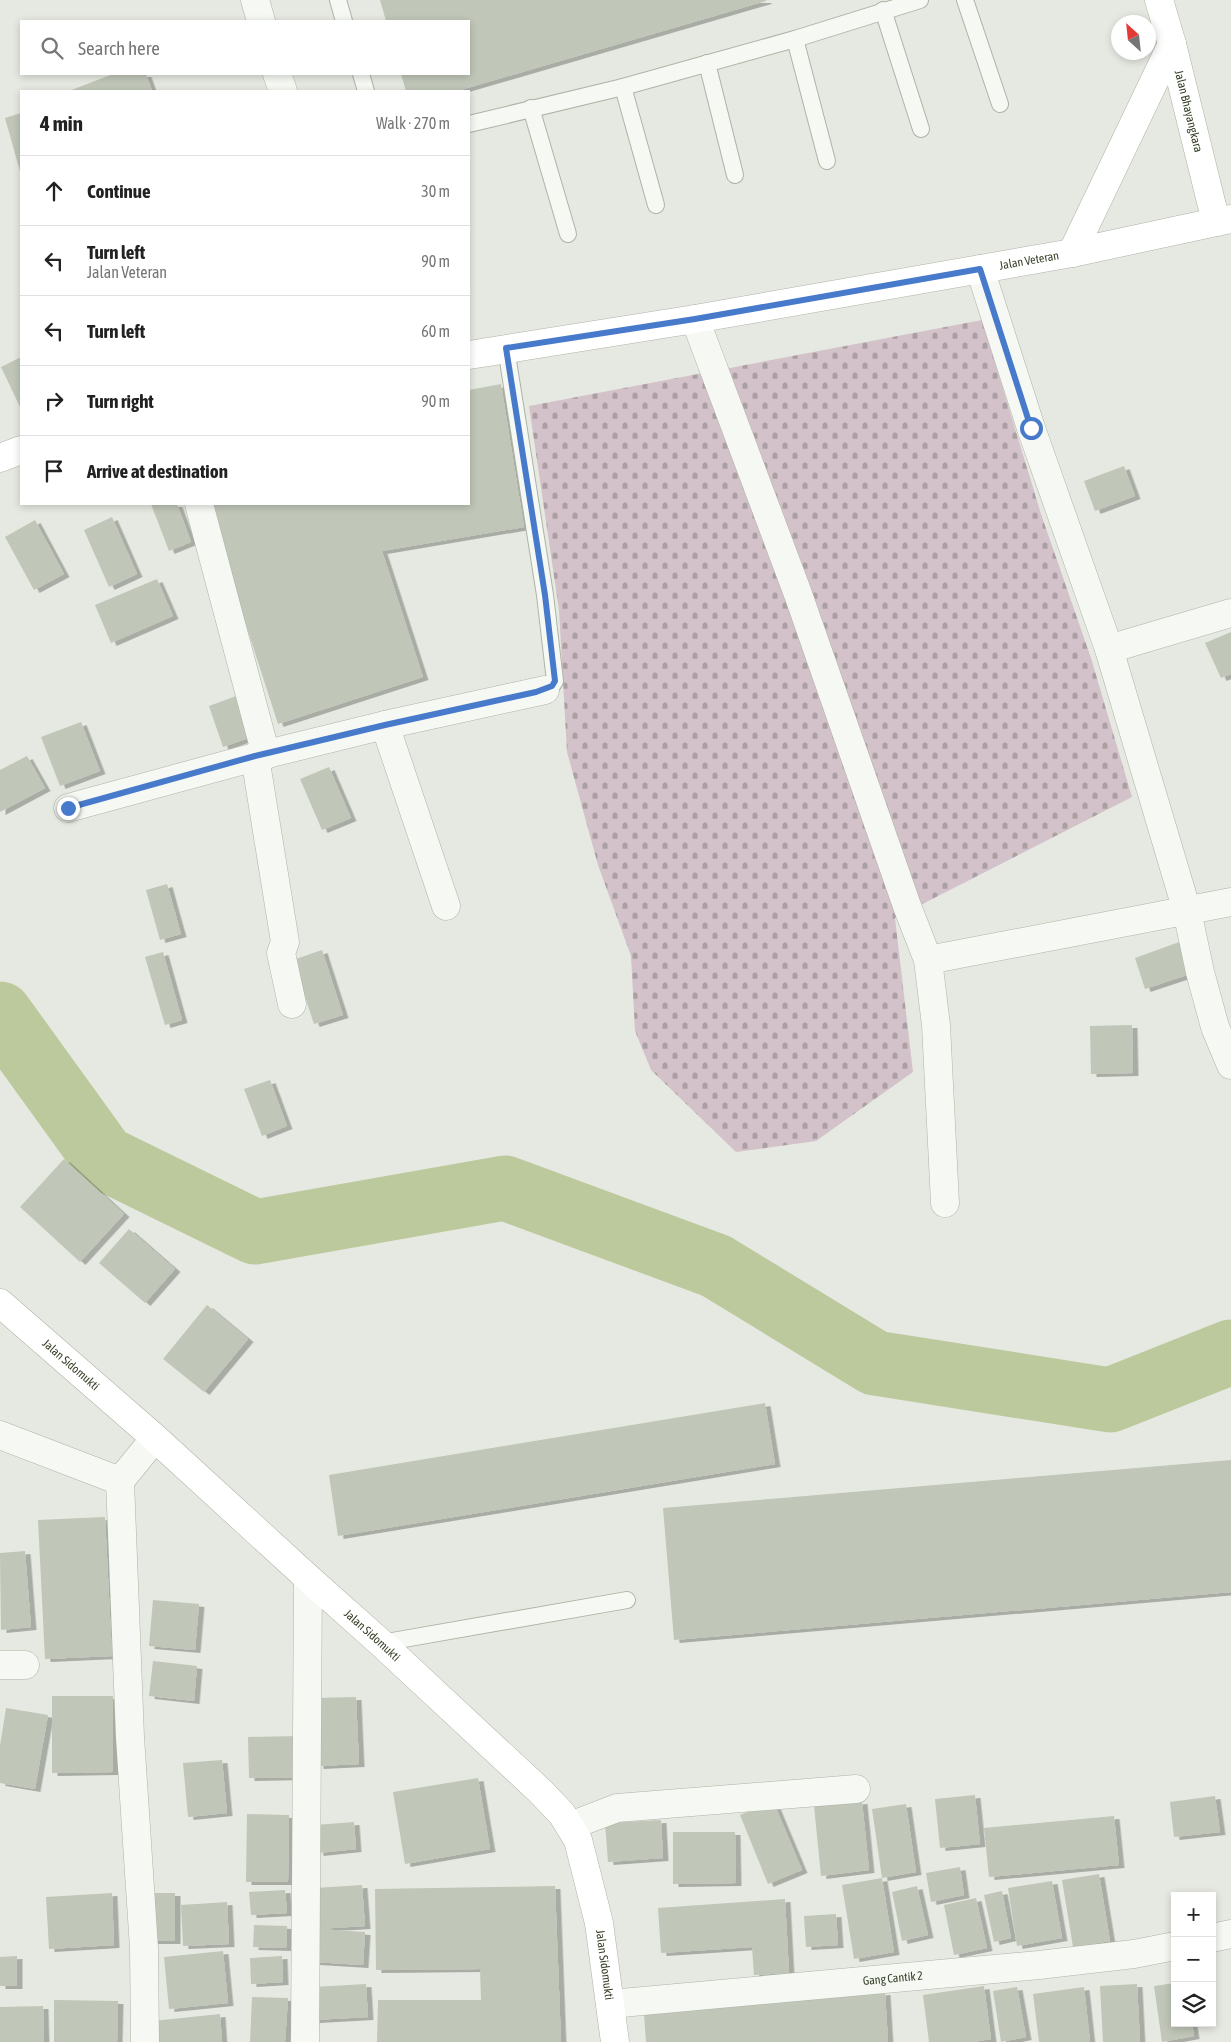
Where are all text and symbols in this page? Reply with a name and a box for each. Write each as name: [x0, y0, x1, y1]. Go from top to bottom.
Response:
north arrow: [1111, 15, 1156, 60]
search box: [20, 20, 470, 75]
icon: search: [38, 34, 66, 62]
text: Search here: [78, 37, 160, 59]
street label: Jalan Bhayangkara: [1172, 69, 1205, 154]
text: 4 min: [40, 111, 83, 135]
text: Walk · 270 m: [376, 114, 450, 132]
icon: ahead: [40, 177, 68, 205]
text: Continue: [87, 180, 151, 202]
text: 30 m: [421, 182, 450, 200]
text: Turn left: [87, 241, 145, 263]
icon: left: [40, 247, 68, 275]
street label: Jalan Veteran: [998, 248, 1060, 273]
text: 90 m: [421, 252, 450, 270]
text: Jalan Veteran: [87, 263, 167, 281]
icon: left: [40, 317, 68, 345]
text: Turn left: [87, 320, 145, 342]
text: 60 m: [421, 322, 450, 340]
icon: right: [40, 387, 68, 415]
text: Turn right: [87, 390, 154, 412]
text: 90 m: [421, 392, 450, 410]
route start: [1020, 417, 1043, 440]
icon: arrive: [40, 457, 68, 485]
text: Arrive at destination: [87, 460, 228, 482]
route end: [57, 797, 80, 820]
street label: Jalan Sidomukti: [40, 1336, 102, 1393]
street label: Jalan Sidomukti: [341, 1606, 403, 1664]
map controls: [1171, 1892, 1216, 2027]
button: +: [1171, 1892, 1216, 1937]
street label: Jalan Sidomukti: [593, 1929, 616, 2001]
button: −: [1171, 1937, 1216, 1982]
street label: Gang Cantik 2: [862, 1969, 923, 1988]
button: layers: [1171, 1982, 1216, 2027]

